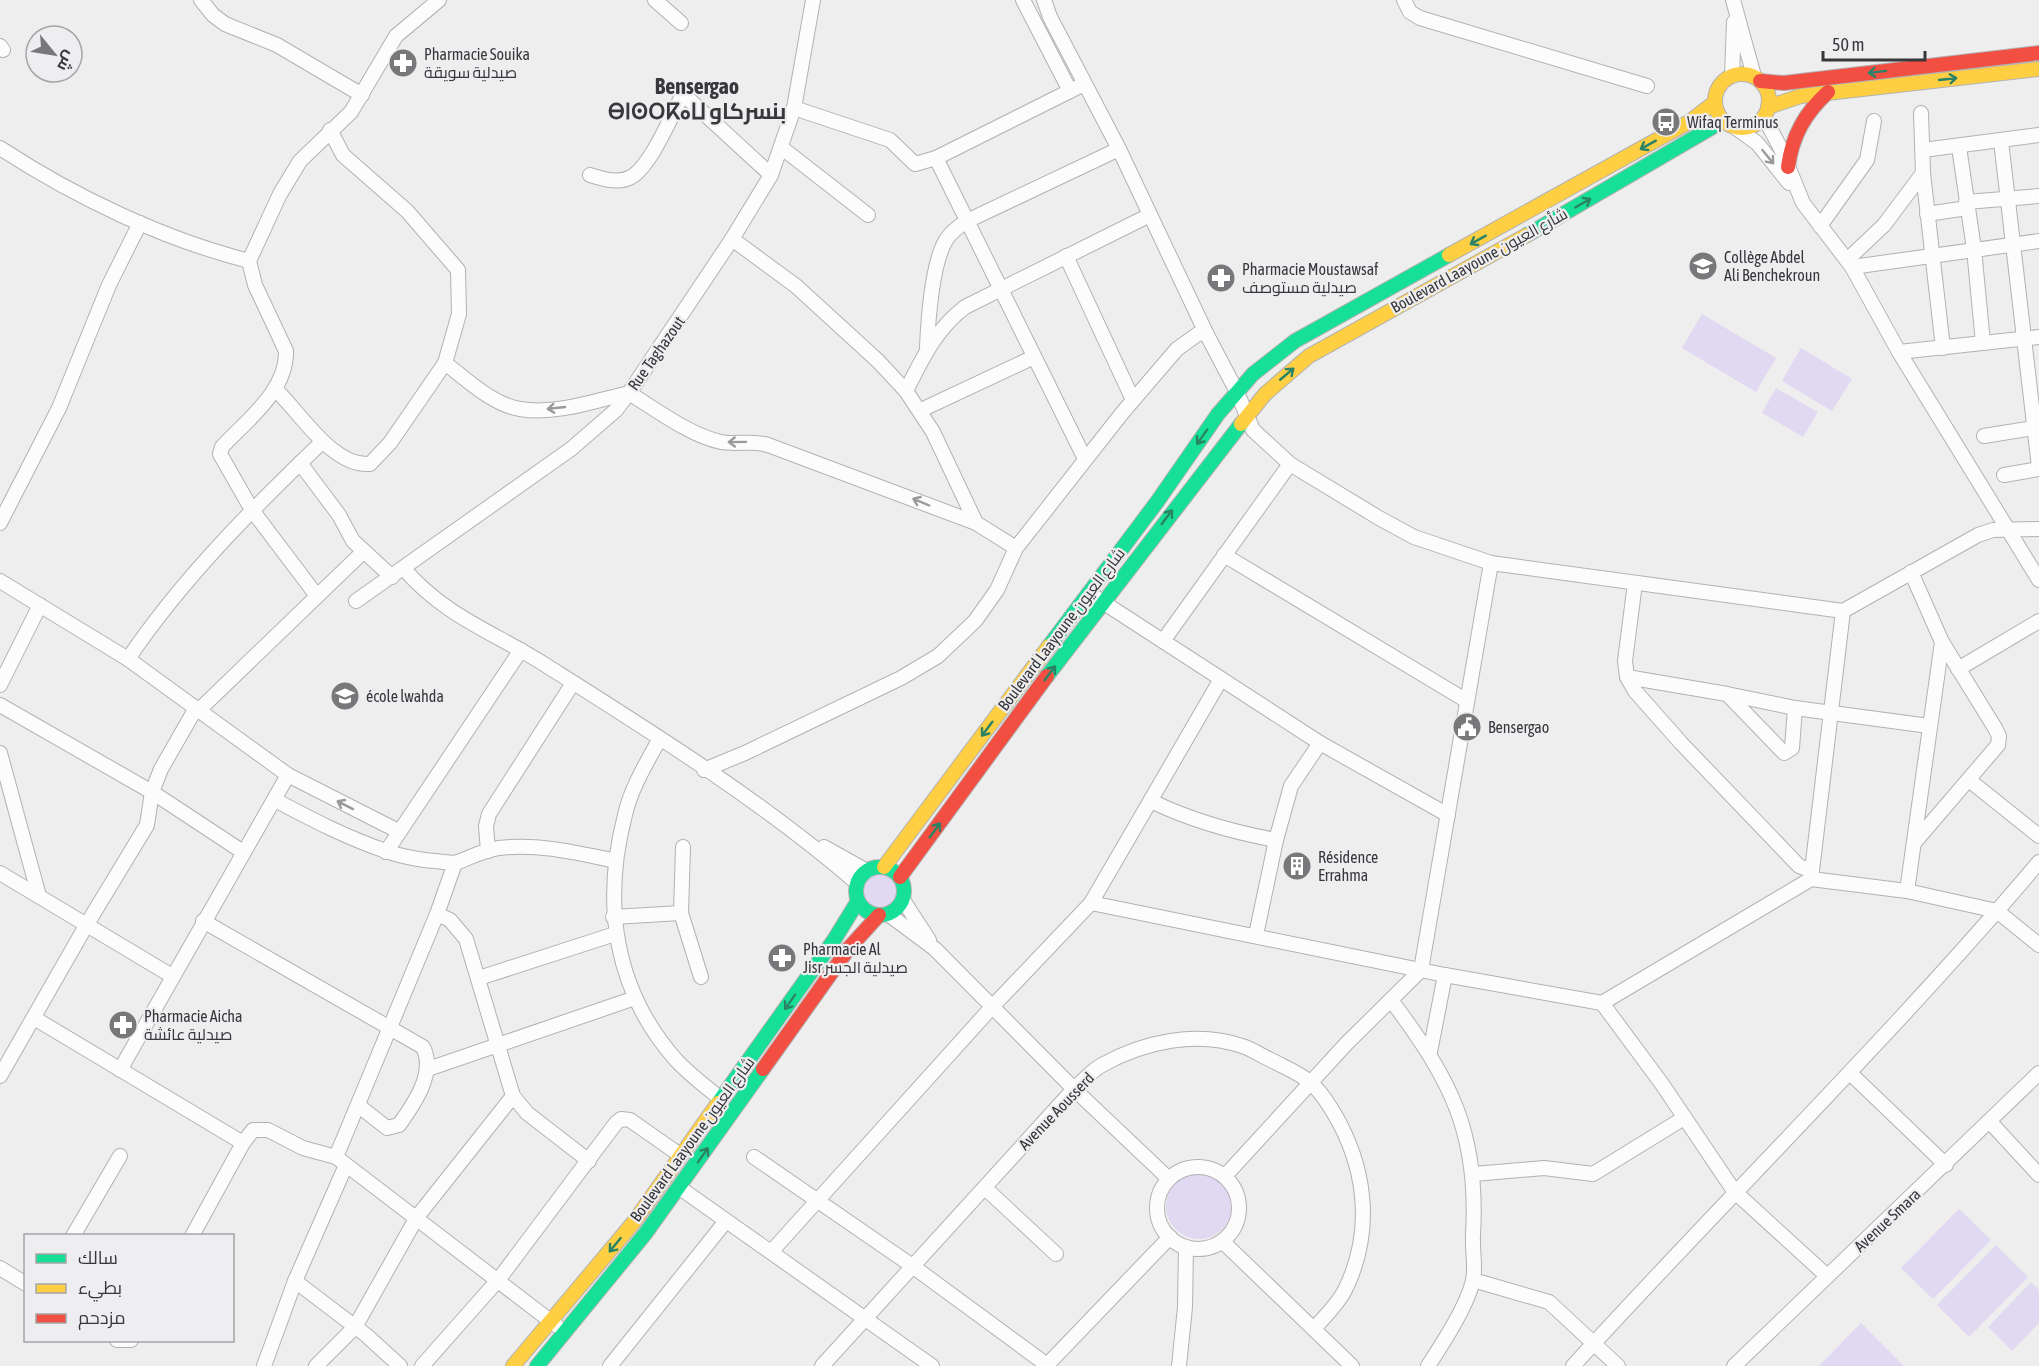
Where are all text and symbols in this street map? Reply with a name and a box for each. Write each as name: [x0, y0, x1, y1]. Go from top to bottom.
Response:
north arrow: [24, 24, 84, 84]
scale bar: [1823, 24, 1925, 62]
text: 50 m: [1832, 34, 1864, 55]
place label: Pharmacie Souika صيدلية سويقة: [424, 45, 530, 82]
pharmacy icon: Pharmacie Souika صيدلية سويقة: [387, 47, 419, 79]
text: ش: [53, 48, 80, 75]
one-way arrow: [1867, 67, 1887, 78]
district label: Bensergao ⴱⵏⵙⵔⴽⴰⵡ بنسركاو: [608, 73, 786, 125]
one-way arrow: [1938, 73, 1958, 84]
bus stop icon: Wifaq Terminus: [1650, 106, 1682, 138]
place label: Wifaq Terminus: [1687, 113, 1779, 132]
one-way arrow: [1640, 139, 1657, 151]
one-way arrow: [1762, 149, 1775, 165]
one-way arrow: [1574, 197, 1591, 209]
street label: Boulevard Laayoune شأرع العيون: [1388, 204, 1572, 319]
one-way arrow: [1470, 234, 1487, 246]
place label: Collège Abdel Ali Benchekroun: [1724, 248, 1820, 284]
school or university icon: Collège Abdel Ali Benchekroun: [1687, 250, 1719, 282]
place label: Pharmacie Moustawsaf صيدلية مستوصف: [1242, 260, 1379, 297]
pharmacy icon: Pharmacie Moustawsaf صيدلية مستوصف: [1205, 262, 1237, 294]
street label: Rue Taghazout: [624, 312, 689, 394]
one-way arrow: [1279, 367, 1294, 381]
one-way arrow: [547, 403, 566, 414]
one-way arrow: [1196, 429, 1208, 445]
one-way arrow: [727, 437, 747, 448]
one-way arrow: [912, 496, 930, 507]
one-way arrow: [1161, 509, 1174, 525]
street label: Boulevard Laayoune شارع العيون: [994, 544, 1130, 716]
one-way arrow: [1044, 665, 1057, 681]
school or university icon: école lwahda: [329, 680, 361, 712]
place label: école lwahda: [366, 687, 444, 705]
public building icon: Bensergao: [1451, 711, 1483, 743]
place label: Bensergao: [1488, 718, 1549, 737]
one-way arrow: [980, 721, 993, 737]
one-way arrow: [336, 799, 354, 811]
one-way arrow: [928, 822, 941, 838]
place label: Résidence Errahma: [1318, 848, 1378, 884]
building icon: Résidence Errahma: [1281, 850, 1313, 882]
place label: Pharmacie Al Jisr صيدلية الجسر: [803, 940, 908, 977]
pharmacy icon: Pharmacie Al Jisr صيدلية الجسر: [766, 942, 798, 974]
one-way arrow: [784, 993, 796, 1010]
place label: Pharmacie Aicha صيدلية عائشة: [144, 1007, 242, 1044]
pharmacy icon: Pharmacie Aicha صيدلية عائشة: [107, 1009, 139, 1041]
street label: Boulevard Laayoune شارع العيون: [626, 1053, 760, 1227]
street label: Avenue Aousserd: [1015, 1069, 1097, 1153]
one-way arrow: [697, 1148, 709, 1164]
street label: Avenue Smara: [1850, 1185, 1924, 1255]
legend: [24, 1234, 234, 1342]
one-way arrow: [608, 1237, 621, 1253]
text: سالك: [78, 1247, 118, 1268]
text: بطيء: [78, 1277, 122, 1302]
text: مزدحم: [78, 1307, 126, 1330]

